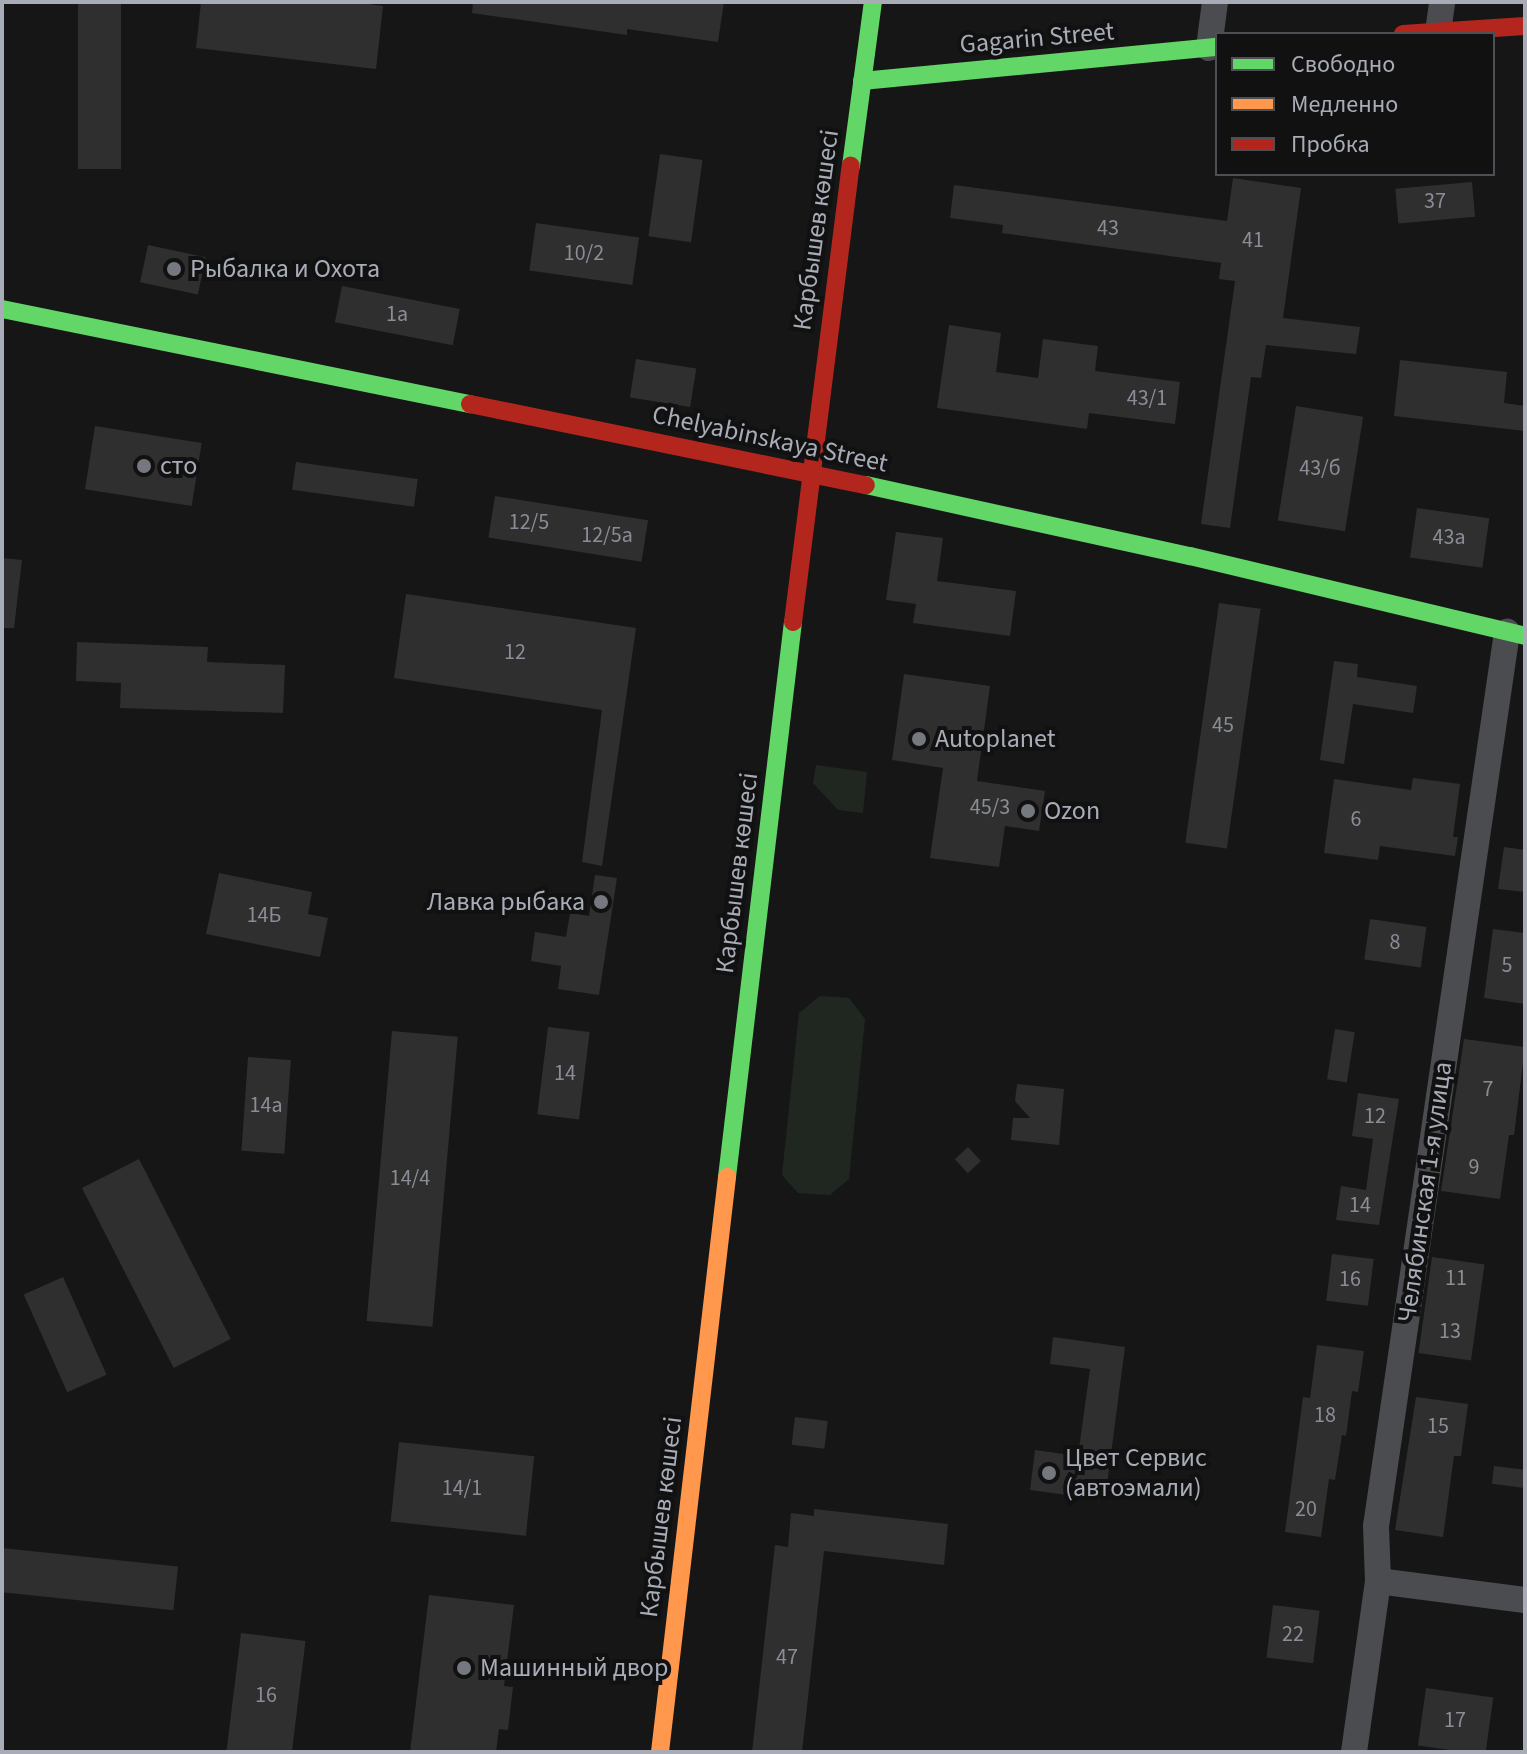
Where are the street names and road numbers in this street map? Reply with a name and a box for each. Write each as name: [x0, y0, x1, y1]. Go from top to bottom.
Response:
street label: Gagarin Street: [958, 16, 1116, 60]
street label: Карбышев көшесі: [786, 128, 846, 332]
street label: Chelyabinskaya Street: [649, 399, 891, 479]
street label: Карбышев көшесі: [709, 771, 765, 975]
street label: Челябинская 1-я улица: [1391, 1060, 1459, 1324]
street label: Карбышев көшесі: [633, 1415, 689, 1619]

